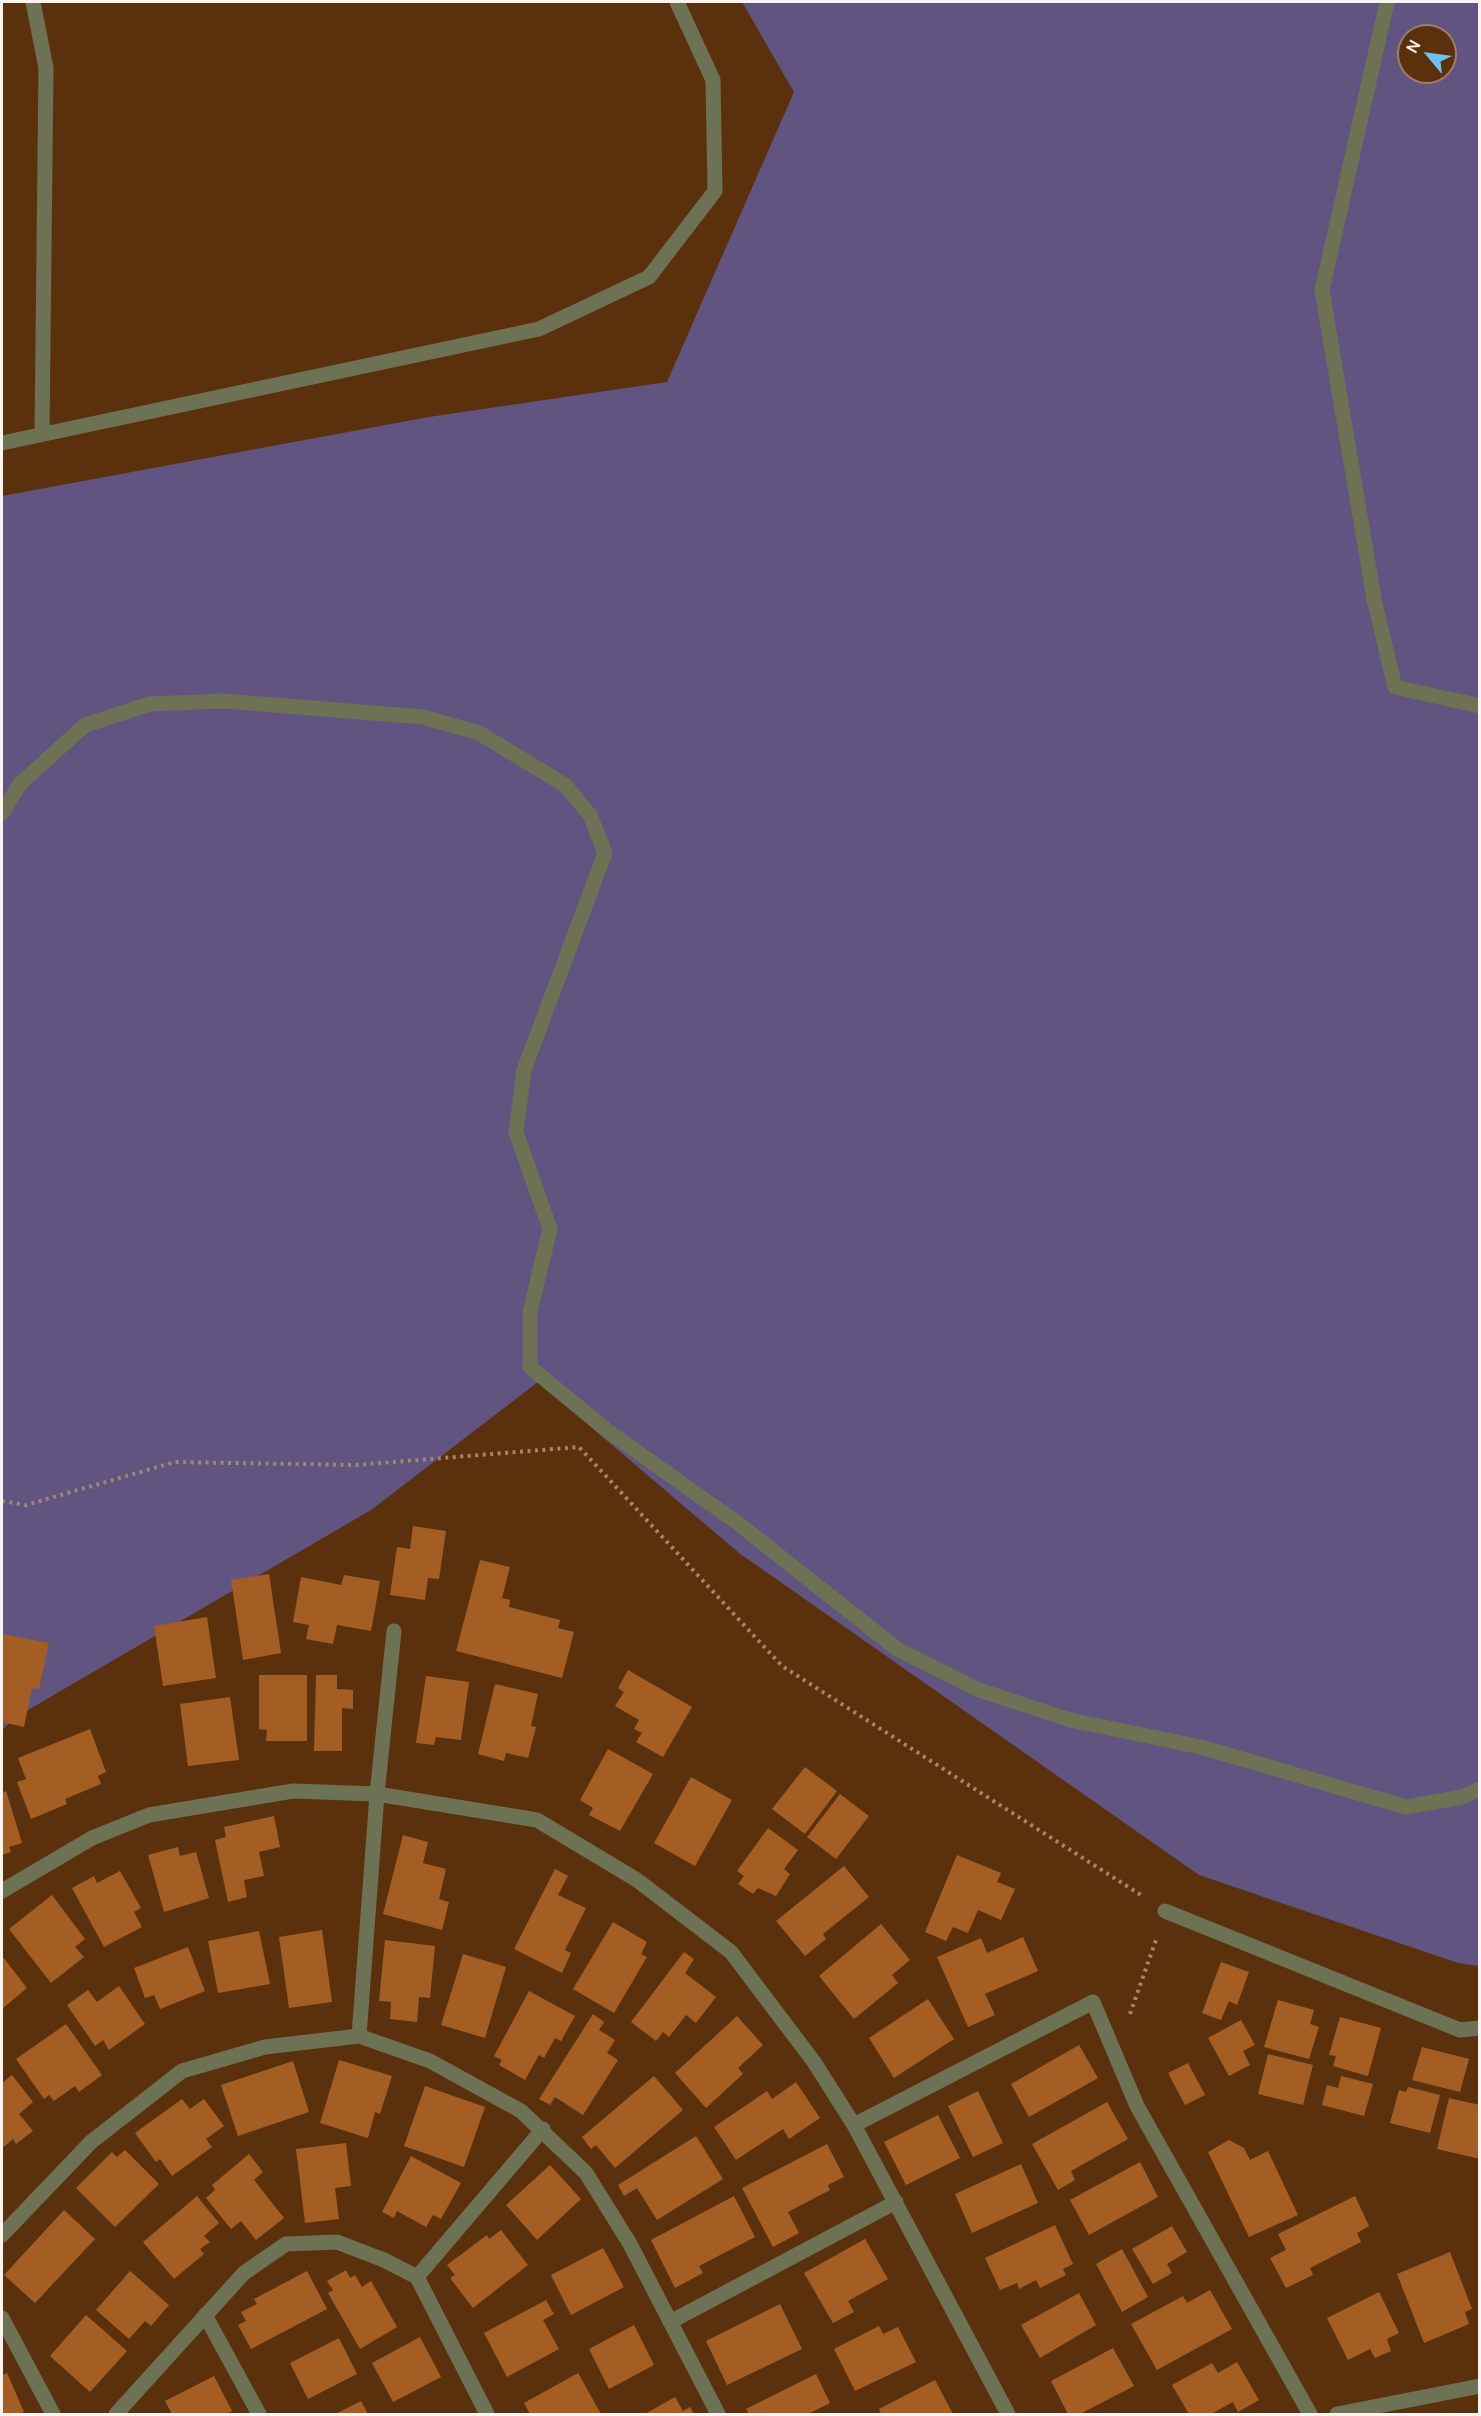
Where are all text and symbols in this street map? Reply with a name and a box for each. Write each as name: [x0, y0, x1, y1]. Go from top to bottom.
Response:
north arrow: [1397, 24, 1457, 84]
text: N: [1401, 36, 1425, 57]

